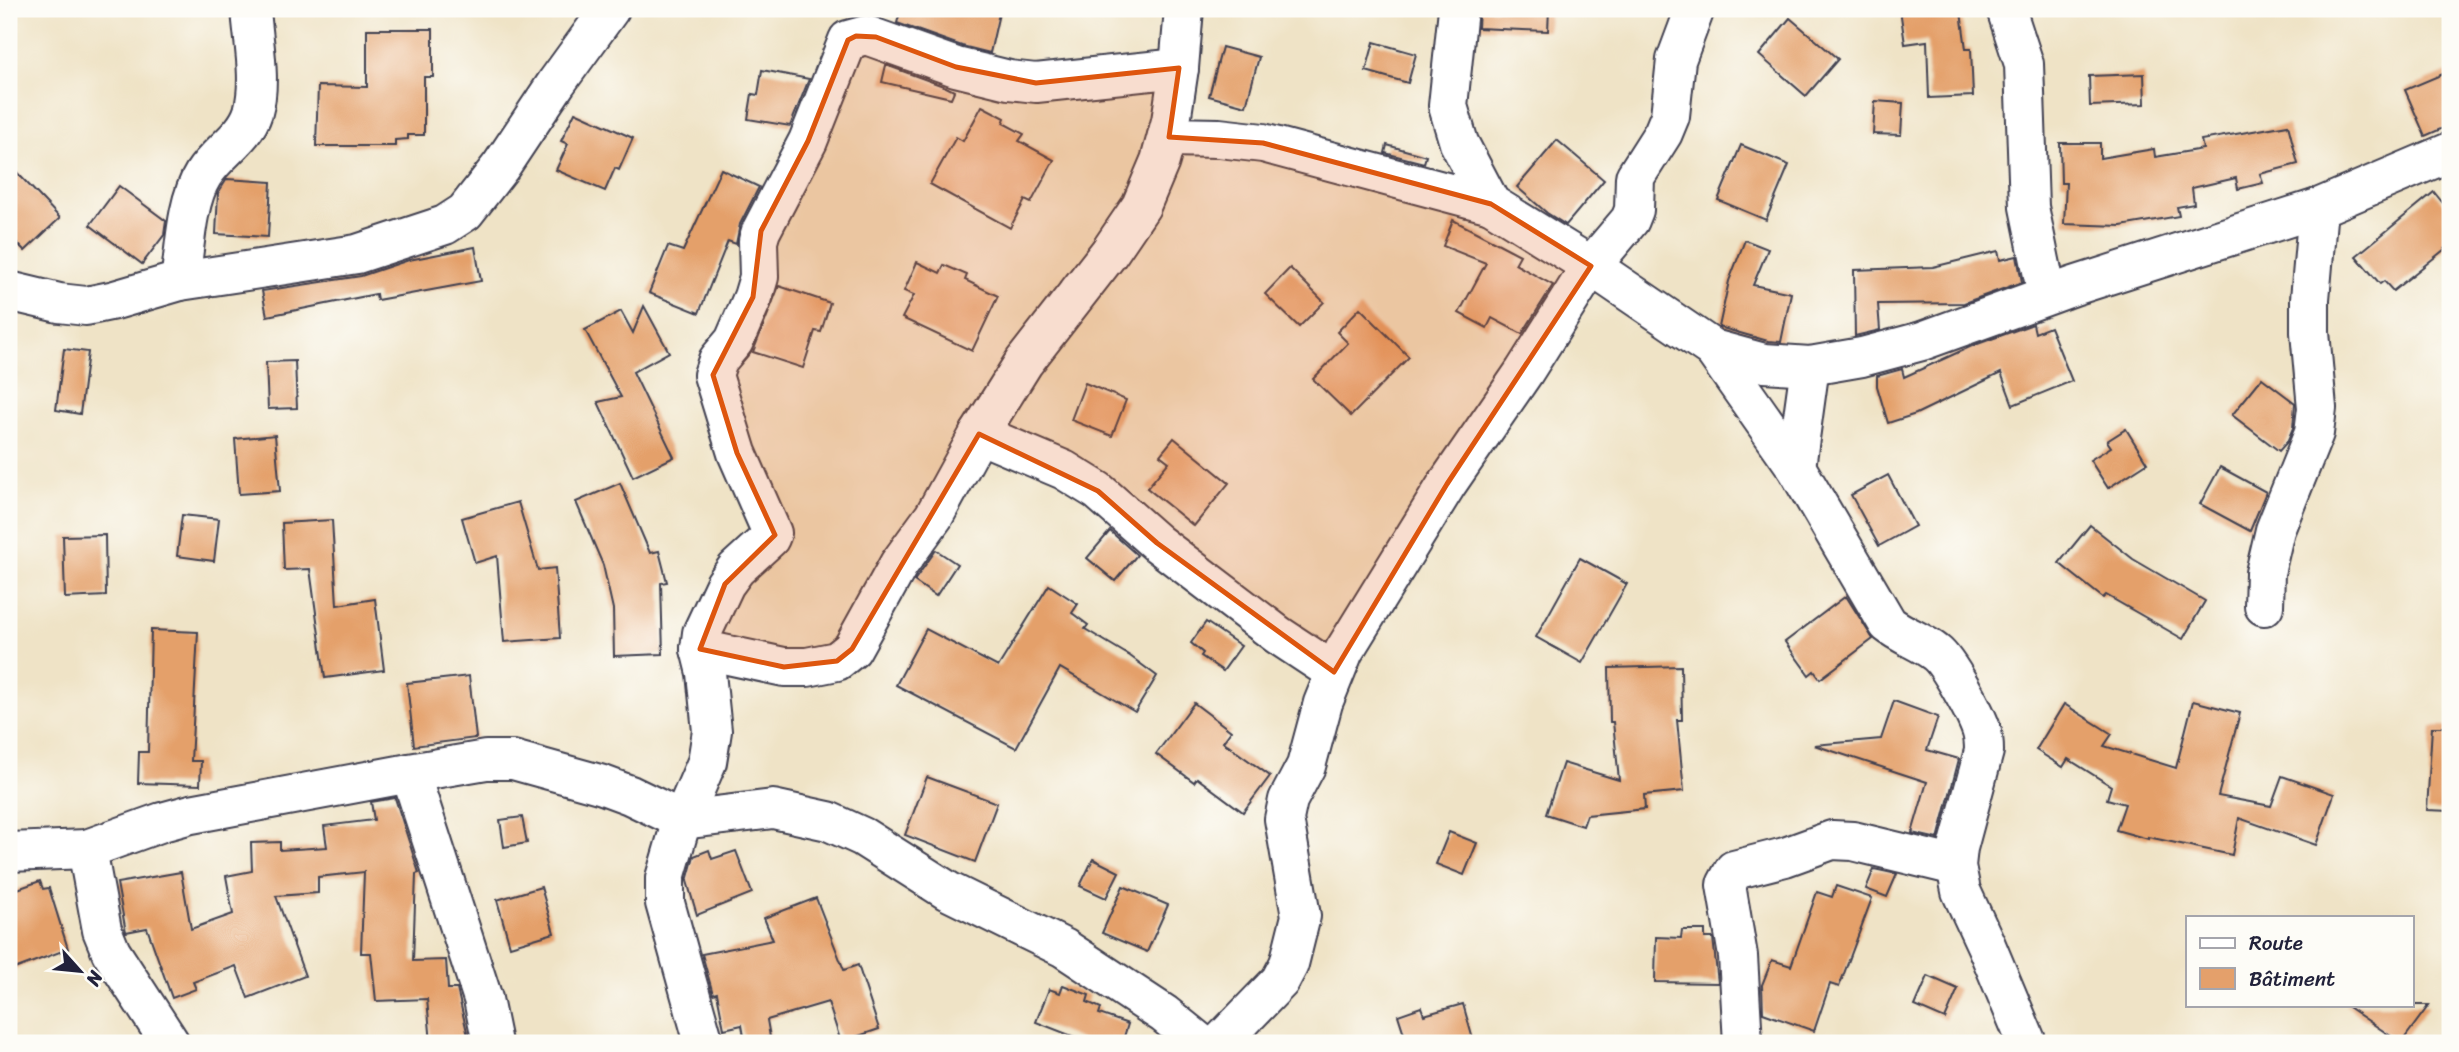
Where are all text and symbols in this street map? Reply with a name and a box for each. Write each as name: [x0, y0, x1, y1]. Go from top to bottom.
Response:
legend: [2186, 916, 2414, 1006]
text: Route: [2249, 924, 2303, 962]
north arrow: [46, 936, 116, 1006]
text: Bâtiment: [2249, 960, 2335, 998]
text: N: [77, 964, 113, 993]

